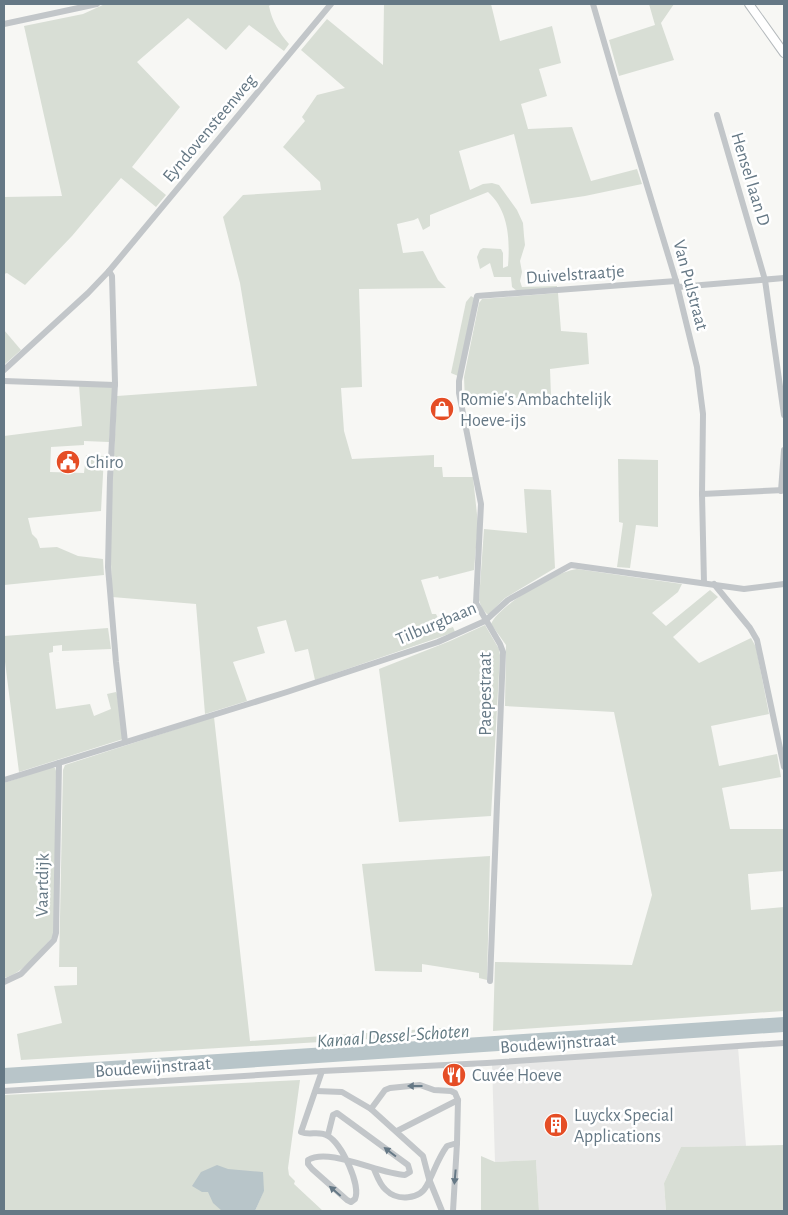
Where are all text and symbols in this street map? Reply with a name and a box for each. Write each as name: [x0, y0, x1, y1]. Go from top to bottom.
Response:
street label: Eyndovensteenweg: [160, 71, 260, 186]
street label: Hensel laan D: [727, 130, 773, 228]
street label: Van Pulstraat: [669, 238, 711, 333]
street label: Duivelstraatje: [525, 263, 625, 287]
place label: Romie's Ambachtelijk Hoeve-ijs: [460, 391, 612, 430]
shop icon: Romie's Ambachtelijk Hoeve-ijs: [429, 396, 455, 422]
public building icon: Chiro: [55, 449, 81, 475]
place label: Chiro: [86, 454, 124, 472]
street label: Tilburgbaan: [394, 599, 479, 649]
street label: Paepestraat: [477, 652, 495, 736]
street label: Vaartdijk: [33, 852, 53, 917]
water label: Kanaal Dessel-Schoten: [316, 1022, 470, 1051]
street label: Boudewijnstraat: [500, 1031, 617, 1057]
street label: Boudewijnstraat: [95, 1055, 212, 1081]
restaurant icon: Cuvée Hoeve: [441, 1062, 467, 1088]
place label: Cuvée Hoeve: [472, 1067, 562, 1085]
one-way arrow: [406, 1082, 422, 1090]
place label: Luyckx Special Applications: [574, 1107, 674, 1146]
building icon: Luyckx Special Applications: [543, 1112, 569, 1138]
one-way arrow: [383, 1147, 397, 1157]
one-way arrow: [451, 1169, 459, 1185]
one-way arrow: [330, 1185, 342, 1197]

